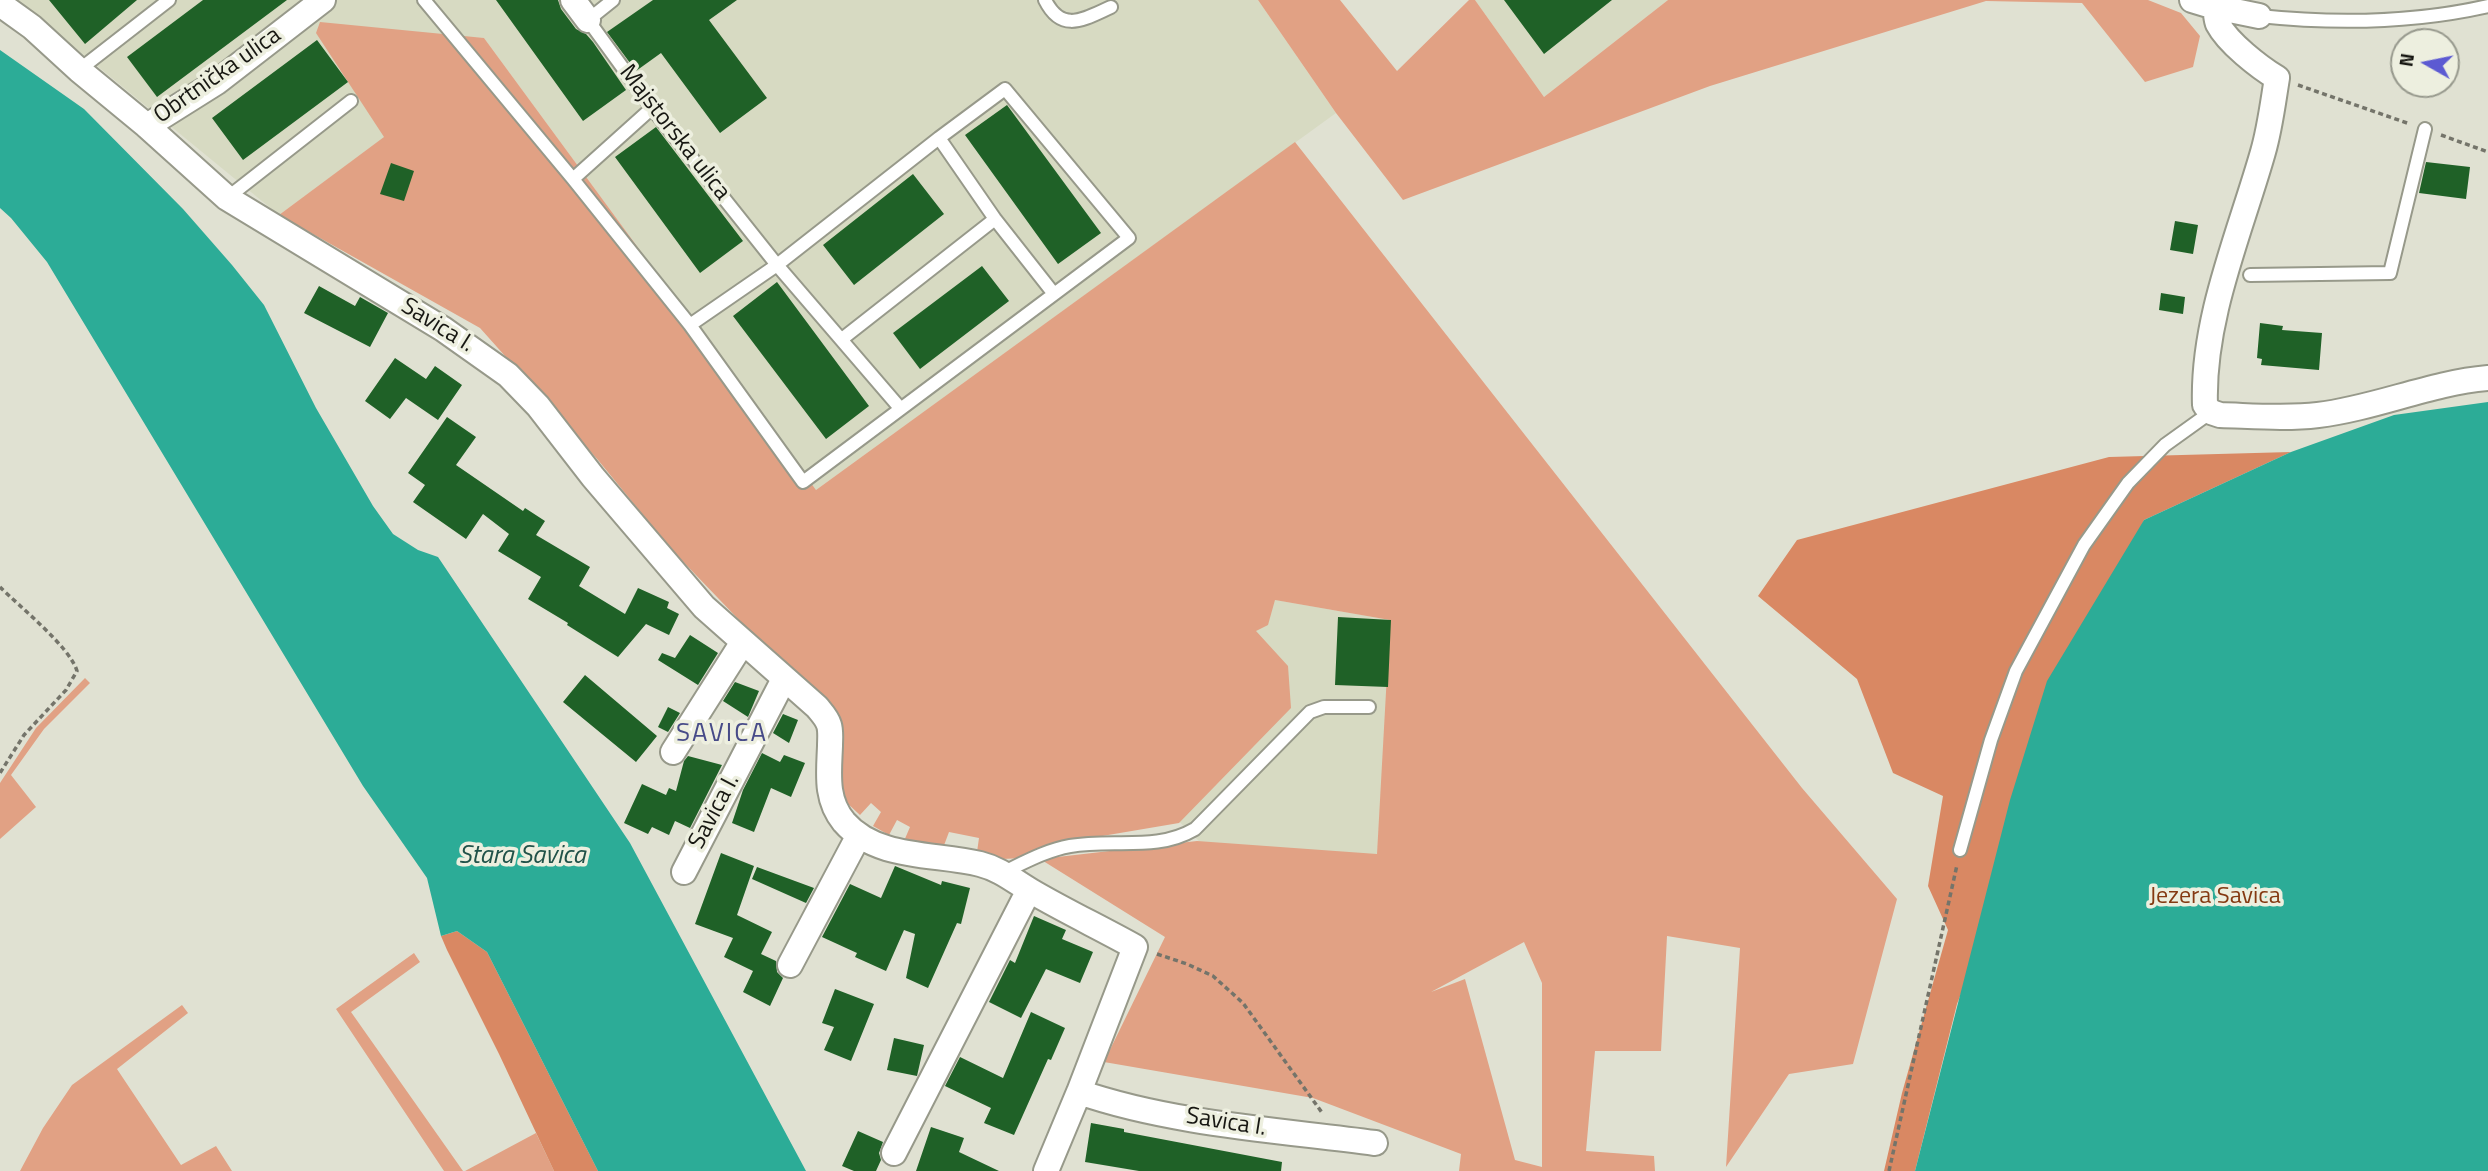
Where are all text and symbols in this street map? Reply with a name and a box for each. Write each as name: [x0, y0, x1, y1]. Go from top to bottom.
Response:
street label: Obrtnička ulica: [149, 22, 287, 130]
north arrow: [2390, 28, 2460, 98]
text: N: [2390, 51, 2421, 69]
street label: Majstorska ulica: [612, 60, 736, 206]
street label: Savica I.: [395, 292, 479, 360]
district label: SAVICA: [677, 719, 767, 751]
street label: Savica I.: [683, 770, 747, 854]
water label: Stara Savica: [458, 841, 586, 873]
park label: Jezera Savica: [2149, 883, 2281, 911]
street label: Savica I.: [1184, 1102, 1268, 1144]

